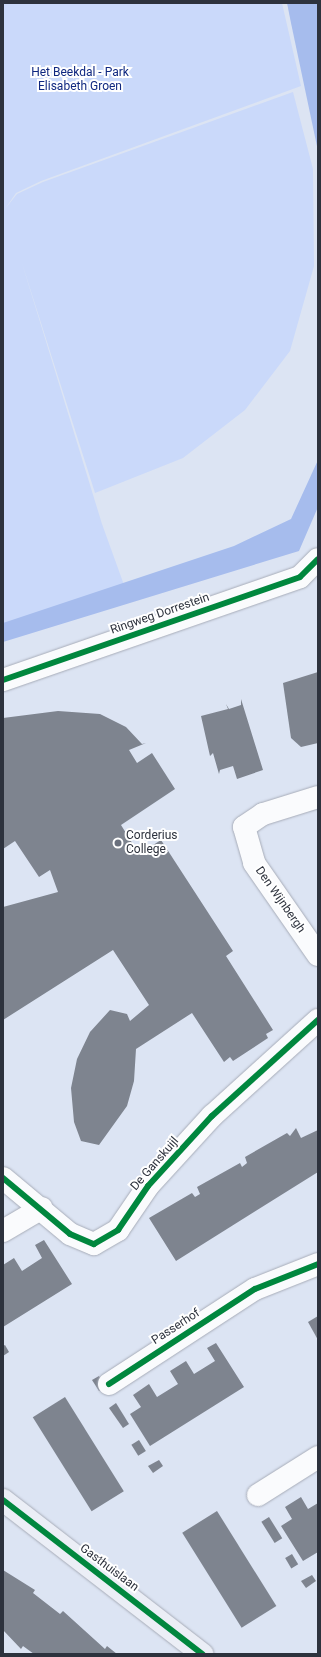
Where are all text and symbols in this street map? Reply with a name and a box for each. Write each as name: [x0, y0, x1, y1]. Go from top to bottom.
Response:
park label: Het Beekdal - Park Elisabeth Groen: [31, 66, 129, 94]
street label: Ringweg Dorrestein: [109, 590, 211, 638]
place label: Corderius College: [126, 829, 178, 857]
marker: Corderius College: [113, 838, 123, 848]
street label: Den Wijnbergh: [252, 864, 308, 936]
street label: De Ganskuijl: [128, 1134, 182, 1194]
street label: Passerhof: [149, 1306, 203, 1348]
street label: Gasthuislaan: [77, 1541, 141, 1595]

